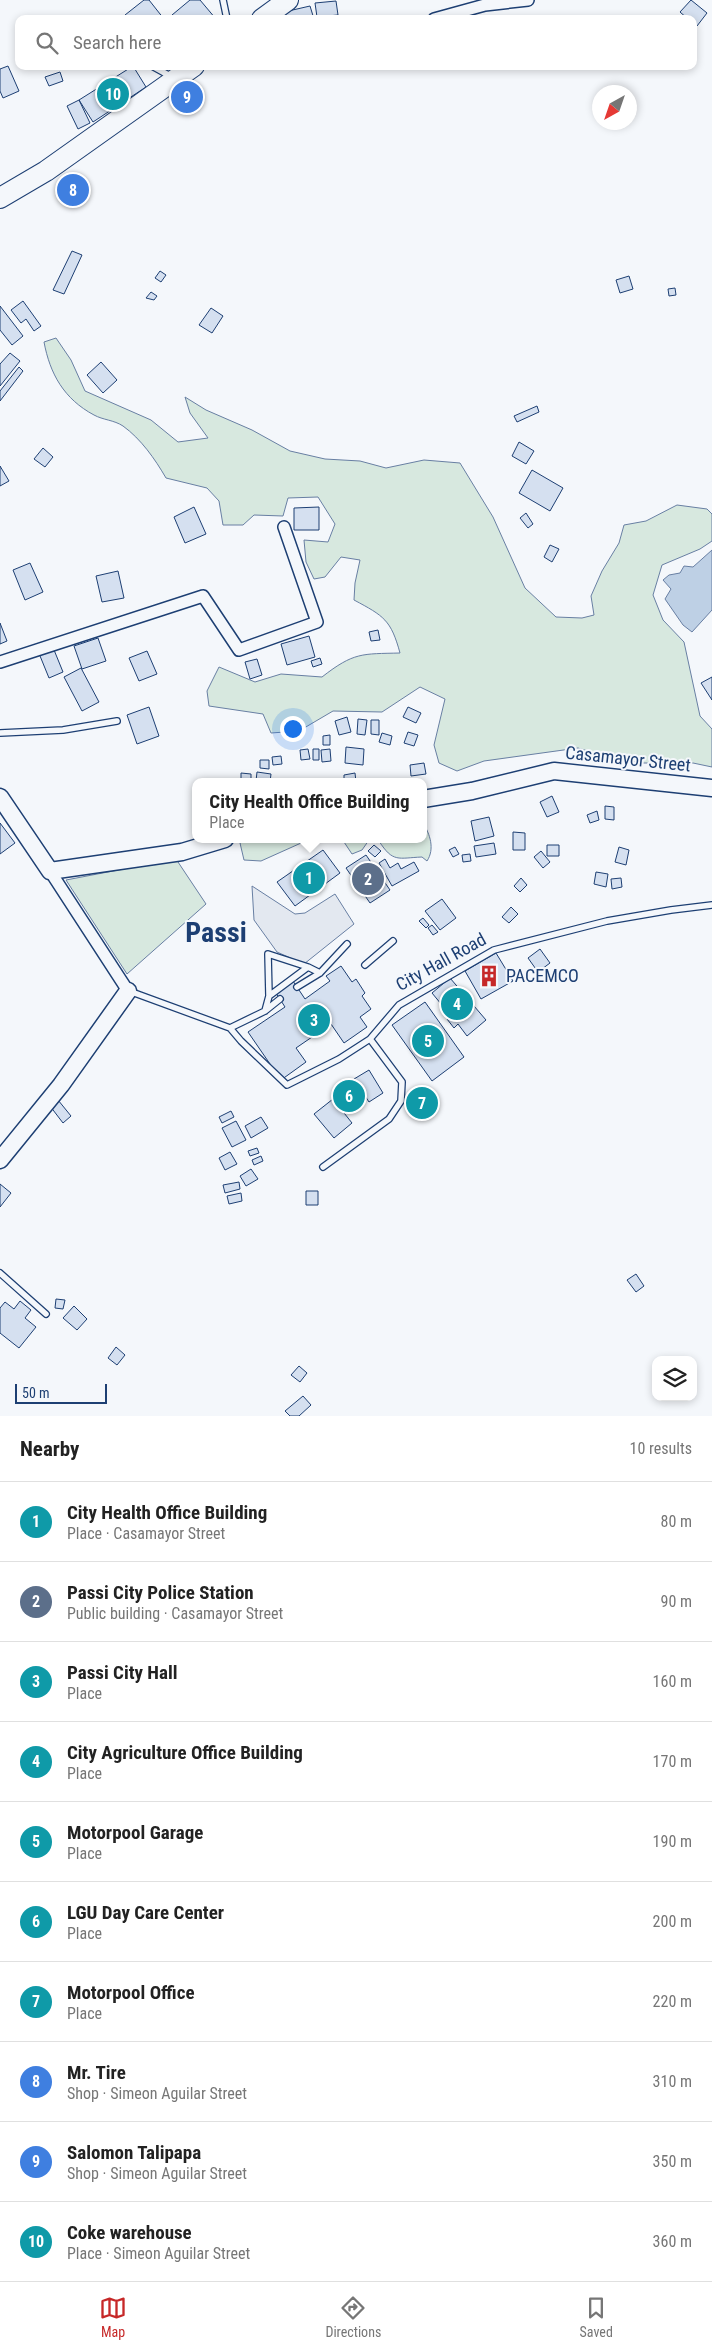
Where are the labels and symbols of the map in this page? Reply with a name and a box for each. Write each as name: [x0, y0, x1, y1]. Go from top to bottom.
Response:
pin: 10: [97, 75, 129, 113]
pin: 9: [171, 78, 203, 116]
north arrow: [592, 85, 637, 130]
pin: 8: [57, 171, 89, 209]
your location: [280, 716, 306, 742]
street label: Casamayor Street: [564, 741, 692, 776]
pin: 1: [293, 859, 325, 897]
pin: 2: [352, 860, 384, 898]
district label: Passi: [185, 916, 247, 949]
street label: City Hall Road: [392, 928, 489, 995]
building icon: PACEMCO: [476, 963, 502, 989]
place label: PACEMCO: [506, 965, 579, 986]
pin: 4: [441, 985, 473, 1023]
pin: 3: [298, 1001, 330, 1039]
pin: 5: [412, 1022, 444, 1060]
pin: 6: [333, 1077, 365, 1115]
pin: 7: [406, 1084, 438, 1122]
scale bar: [15, 1381, 108, 1404]

